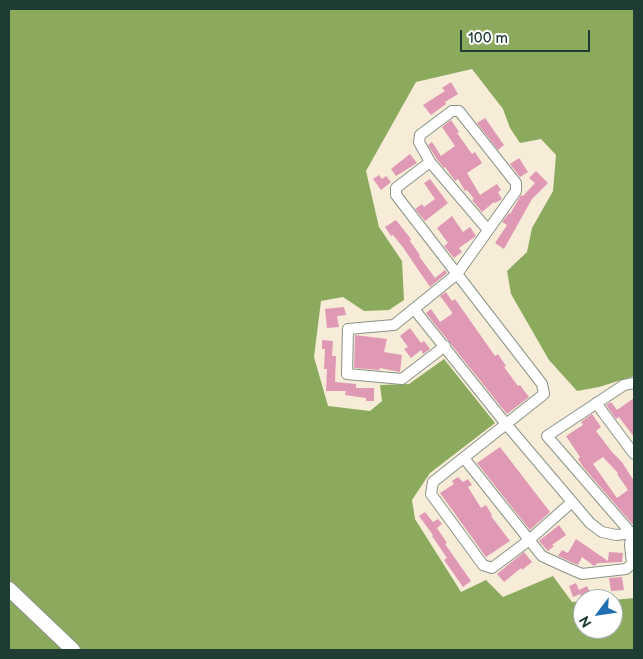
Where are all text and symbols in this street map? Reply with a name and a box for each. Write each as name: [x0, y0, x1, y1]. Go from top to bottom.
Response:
scale bar: [463, 20, 593, 52]
text: 100 m: [468, 29, 508, 48]
north arrow: [573, 589, 623, 639]
text: N: [576, 613, 596, 630]

